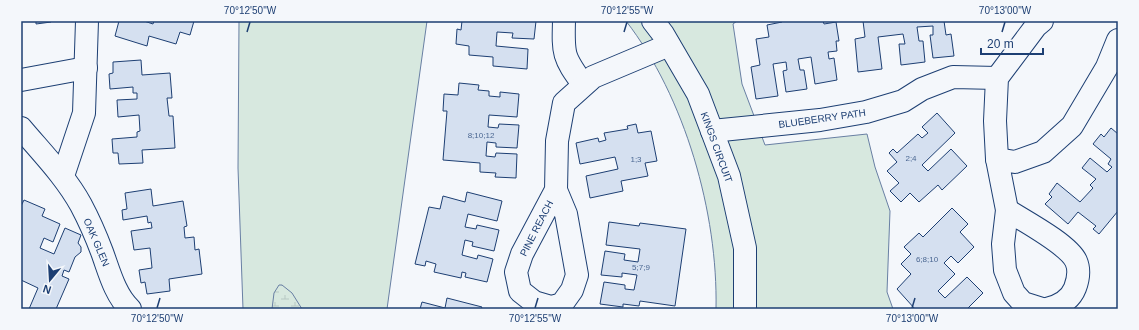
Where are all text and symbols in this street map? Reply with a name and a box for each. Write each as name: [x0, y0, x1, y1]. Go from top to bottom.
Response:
text: 70°12'50"W: [224, 5, 277, 16]
text: 70°12'55"W: [601, 5, 654, 16]
text: 70°13'00"W: [979, 5, 1032, 16]
scale bar: [981, 30, 1043, 56]
text: 20 m: [987, 37, 1014, 51]
street label: BLUEBERRY PATH: [778, 107, 866, 130]
street label: KINGS CIRCUIT: [699, 110, 734, 184]
house number: 8;10;12: [468, 131, 495, 140]
house number: 2;4: [905, 154, 917, 163]
house number: 1;3: [630, 155, 642, 164]
street label: PINE REACH: [518, 198, 555, 258]
street label: OAK GLEN: [81, 217, 112, 268]
house number: 6;8;10: [916, 255, 939, 264]
north arrow: [30, 260, 70, 300]
house number: 5;7;9: [632, 263, 650, 272]
text: N: [41, 283, 53, 296]
text: 70°12'50"W: [131, 313, 184, 324]
text: 70°12'55"W: [509, 313, 562, 324]
text: 70°13'00"W: [886, 313, 939, 324]

